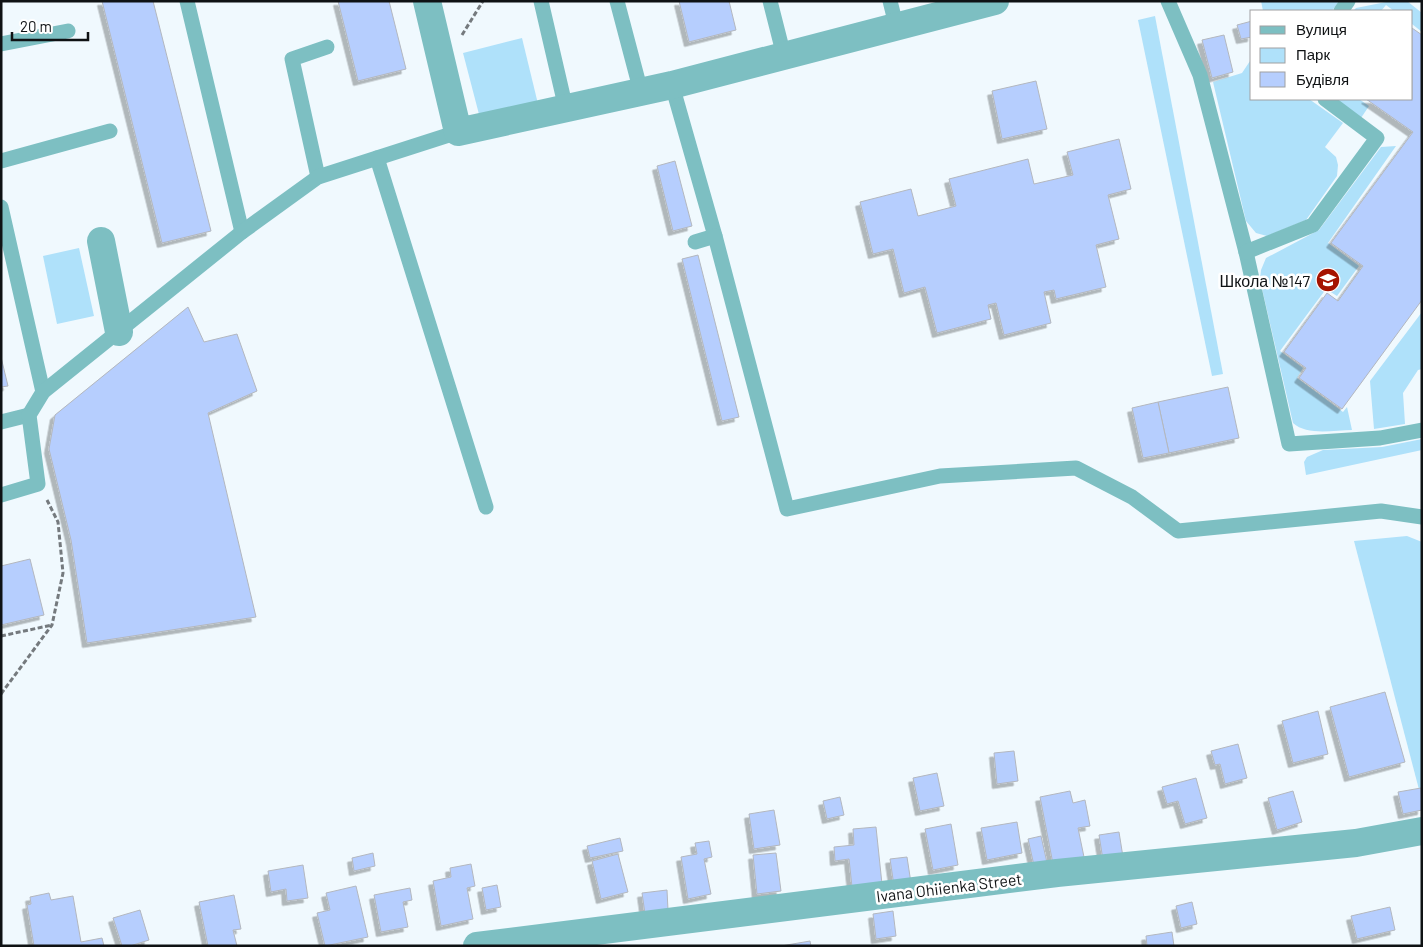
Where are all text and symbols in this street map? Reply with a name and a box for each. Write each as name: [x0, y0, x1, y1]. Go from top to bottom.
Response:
scale bar: [12, 10, 89, 42]
legend: [1250, 10, 1413, 100]
text: 20 m: [20, 17, 52, 35]
text: Вулиця: [1296, 20, 1347, 38]
text: Парк: [1296, 45, 1330, 63]
text: Будівля: [1296, 70, 1349, 88]
school or university icon: Школа №147: [1315, 267, 1341, 293]
place label: Школа №147: [1220, 271, 1310, 290]
street label: Ivana Ohiienka Street: [875, 869, 1023, 905]

